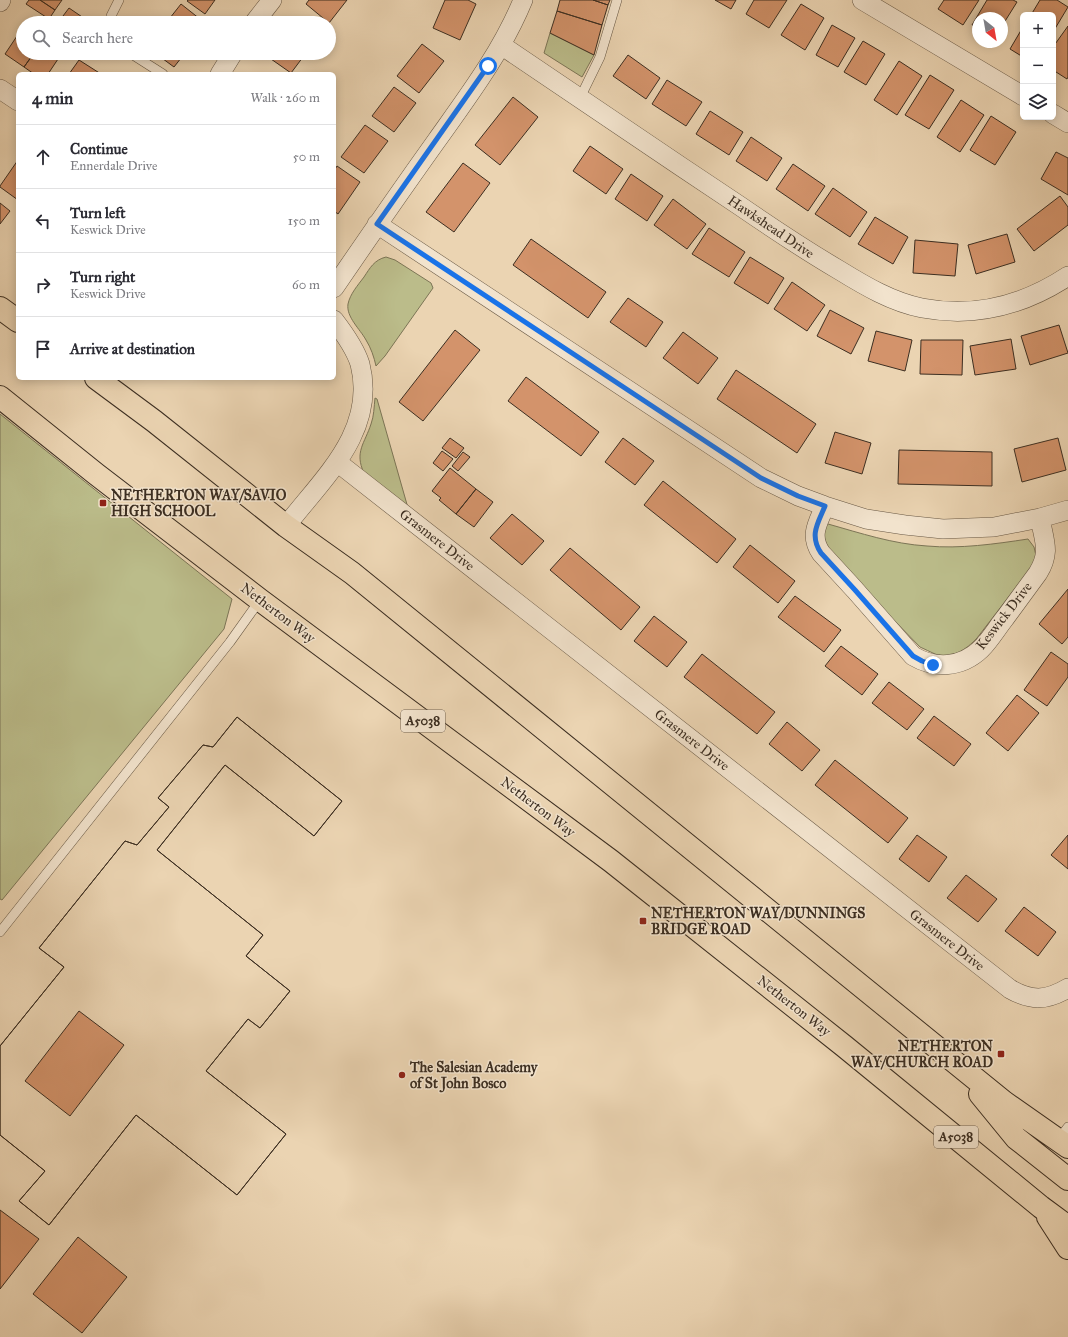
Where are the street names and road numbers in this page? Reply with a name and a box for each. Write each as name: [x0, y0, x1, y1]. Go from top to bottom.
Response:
street label: Hawkshead Drive: [725, 192, 818, 262]
street label: Grasmere Drive: [396, 505, 478, 575]
street label: Netherton Way: [237, 579, 319, 647]
street label: Keswick Drive: [972, 579, 1036, 653]
street label: Grasmere Drive: [651, 705, 733, 775]
road number: A5038: [401, 710, 445, 732]
street label: Netherton Way: [497, 773, 579, 841]
street label: Grasmere Drive: [906, 905, 988, 975]
street label: Netherton Way: [754, 972, 835, 1040]
road number: A5038: [934, 1126, 978, 1148]

